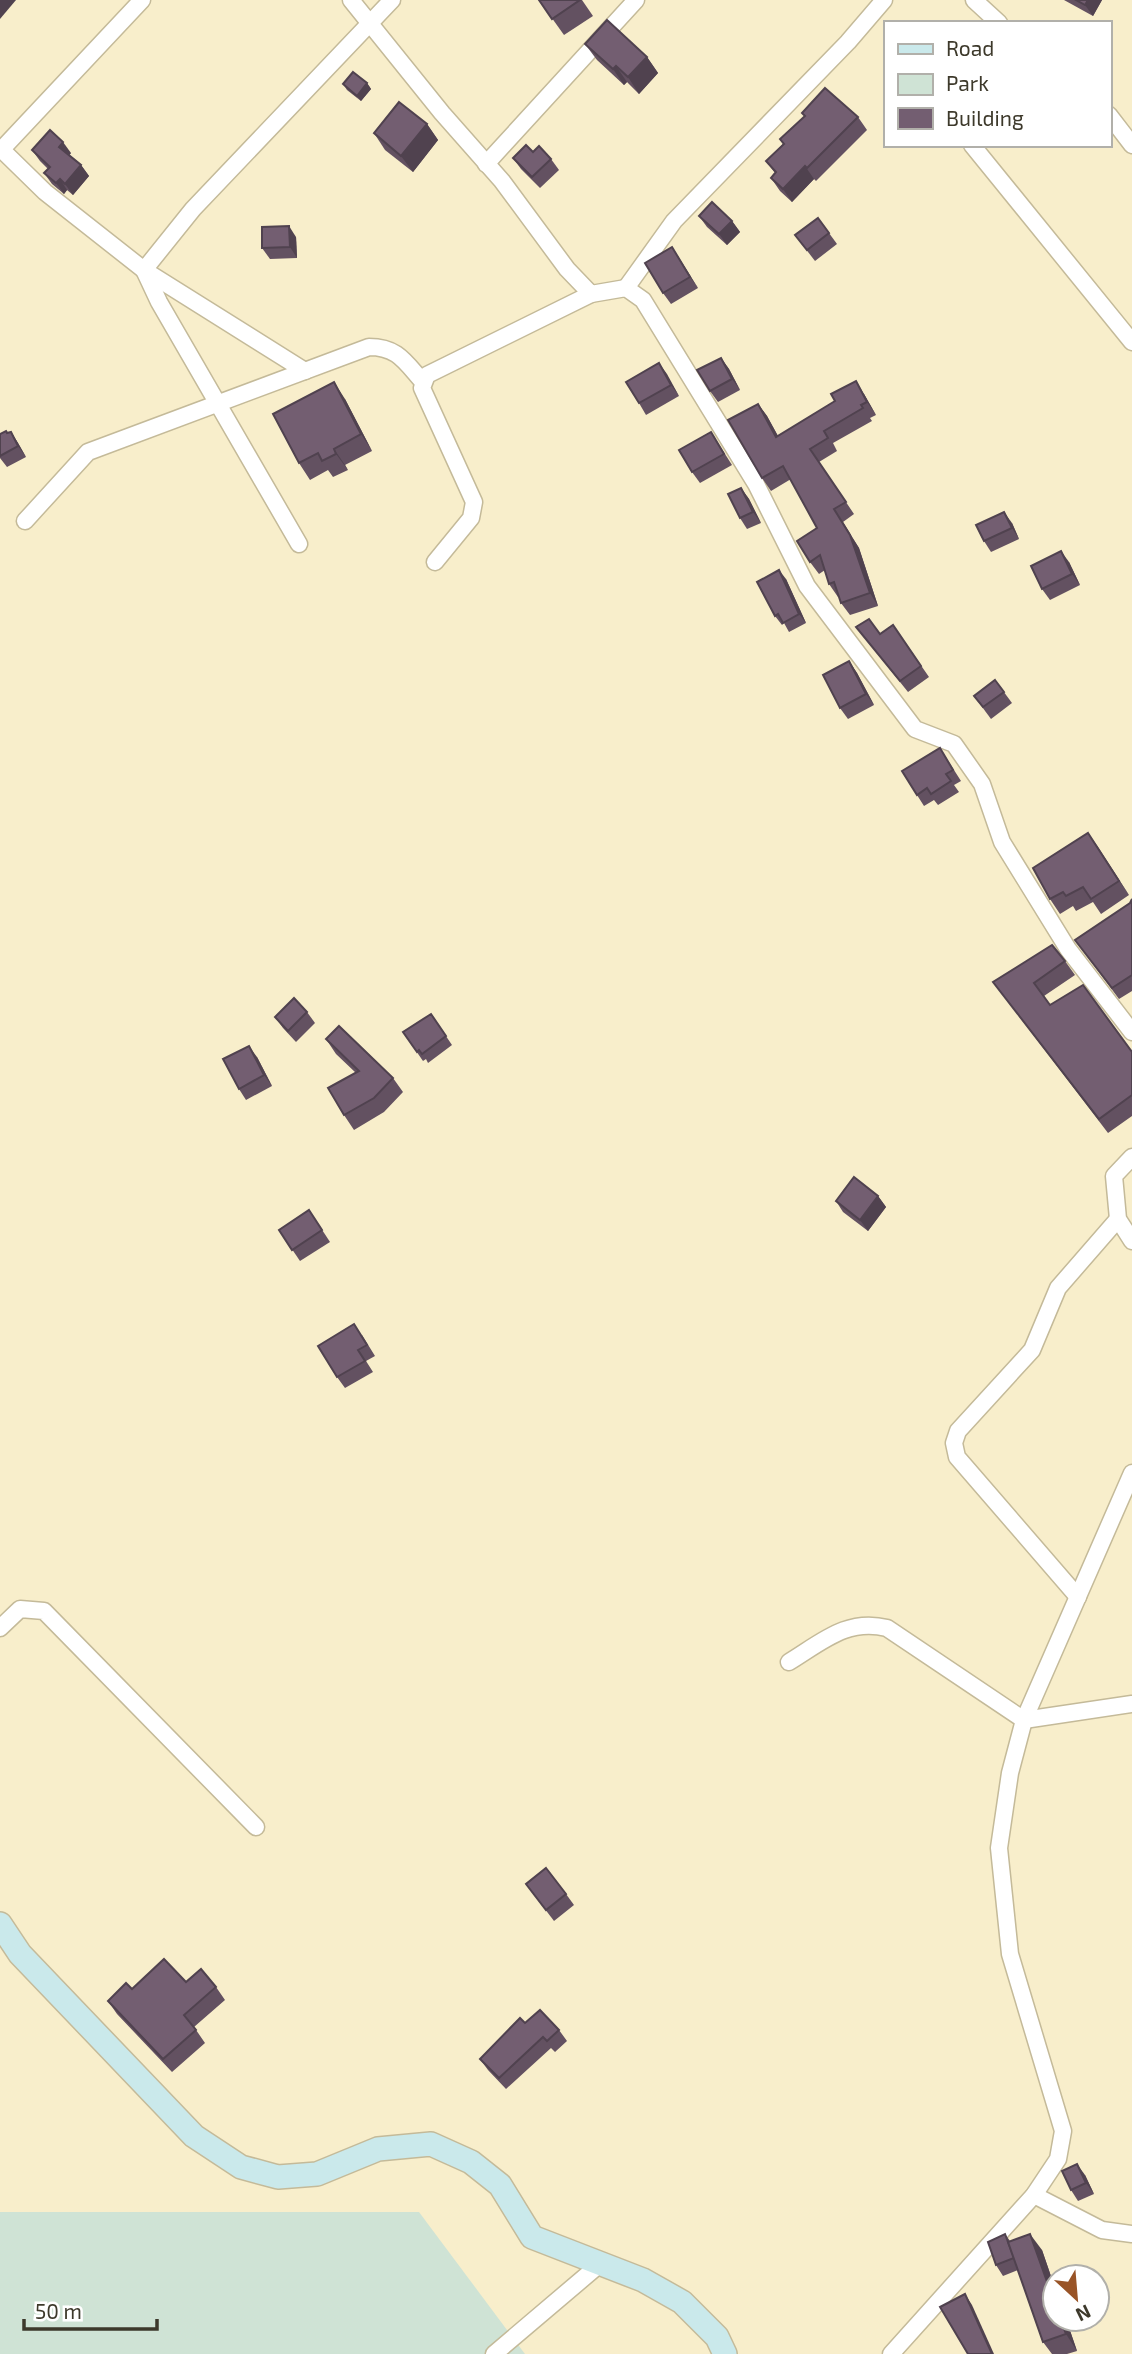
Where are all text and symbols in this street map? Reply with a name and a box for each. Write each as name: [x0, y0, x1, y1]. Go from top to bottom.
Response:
legend: [884, 21, 1111, 147]
text: Road: [946, 35, 994, 60]
text: Park: [946, 70, 989, 95]
text: Building: [946, 105, 1024, 130]
north arrow: [1041, 2263, 1111, 2333]
scale bar: [24, 2288, 158, 2332]
text: 50 m: [35, 2298, 82, 2323]
text: N: [1072, 2300, 1095, 2327]

